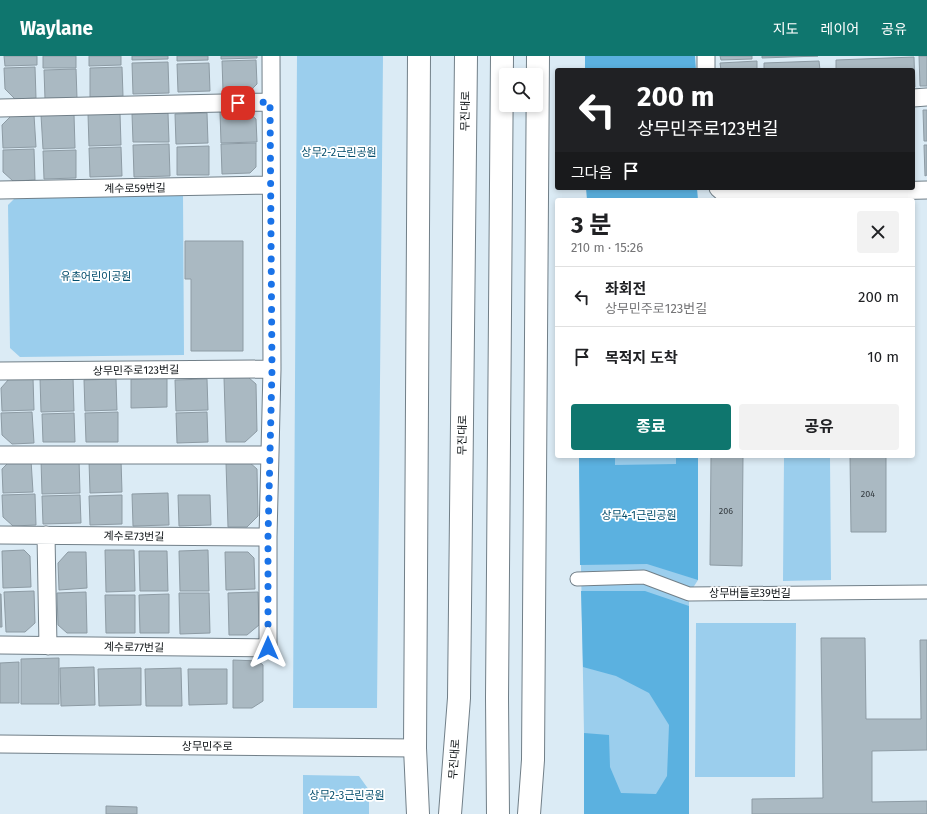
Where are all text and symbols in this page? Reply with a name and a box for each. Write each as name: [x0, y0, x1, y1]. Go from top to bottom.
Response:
text: Waylane: [20, 17, 93, 40]
text: 지도: [773, 21, 799, 38]
text: 레이어: [821, 21, 859, 38]
text: 공유: [881, 21, 907, 38]
map controls: [499, 68, 543, 112]
button: search: [499, 68, 543, 112]
text: 200 m: [637, 80, 715, 113]
icon: left: [571, 84, 623, 136]
pin: [221, 86, 255, 120]
street label: 무진대로: [459, 91, 472, 131]
icon: arrive: [227, 92, 249, 114]
text: 상무민주로123번길: [637, 118, 779, 140]
park label: 상무2-2근린공원: [301, 146, 377, 159]
icon: arrive: [620, 160, 642, 182]
text: 그다음: [571, 164, 612, 182]
street label: 계수로59번길: [104, 181, 166, 196]
text: 3 분: [571, 211, 611, 239]
button: close: [857, 211, 899, 253]
text: 210 m · 15:26: [571, 240, 643, 255]
park label: 유촌어린이공원: [61, 270, 131, 283]
text: 좌회전: [605, 280, 646, 298]
icon: left: [571, 286, 593, 308]
text: 200 m: [858, 288, 899, 306]
text: 상무민주로123번길: [605, 301, 707, 316]
icon: arrive: [571, 346, 593, 368]
text: 10 m: [867, 348, 899, 366]
text: 목적지 도착: [605, 349, 678, 367]
street label: 상무민주로123번길: [93, 363, 179, 378]
button: 종료: [571, 404, 731, 450]
button: 공유: [739, 404, 899, 450]
street label: 무진대로: [456, 415, 469, 455]
house number: 204: [861, 489, 875, 499]
house number: 206: [719, 506, 733, 516]
park label: 상무4-1근린공원: [602, 509, 677, 522]
street label: 계수로73번길: [103, 529, 165, 544]
street label: 상무버들로39번길: [709, 587, 791, 600]
position arrow: [247, 627, 289, 669]
street label: 계수로77번길: [104, 640, 164, 655]
street label: 무진대로: [447, 738, 462, 780]
street label: 상무민주로: [182, 740, 232, 753]
park label: 상무2-3근린공원: [309, 789, 385, 802]

